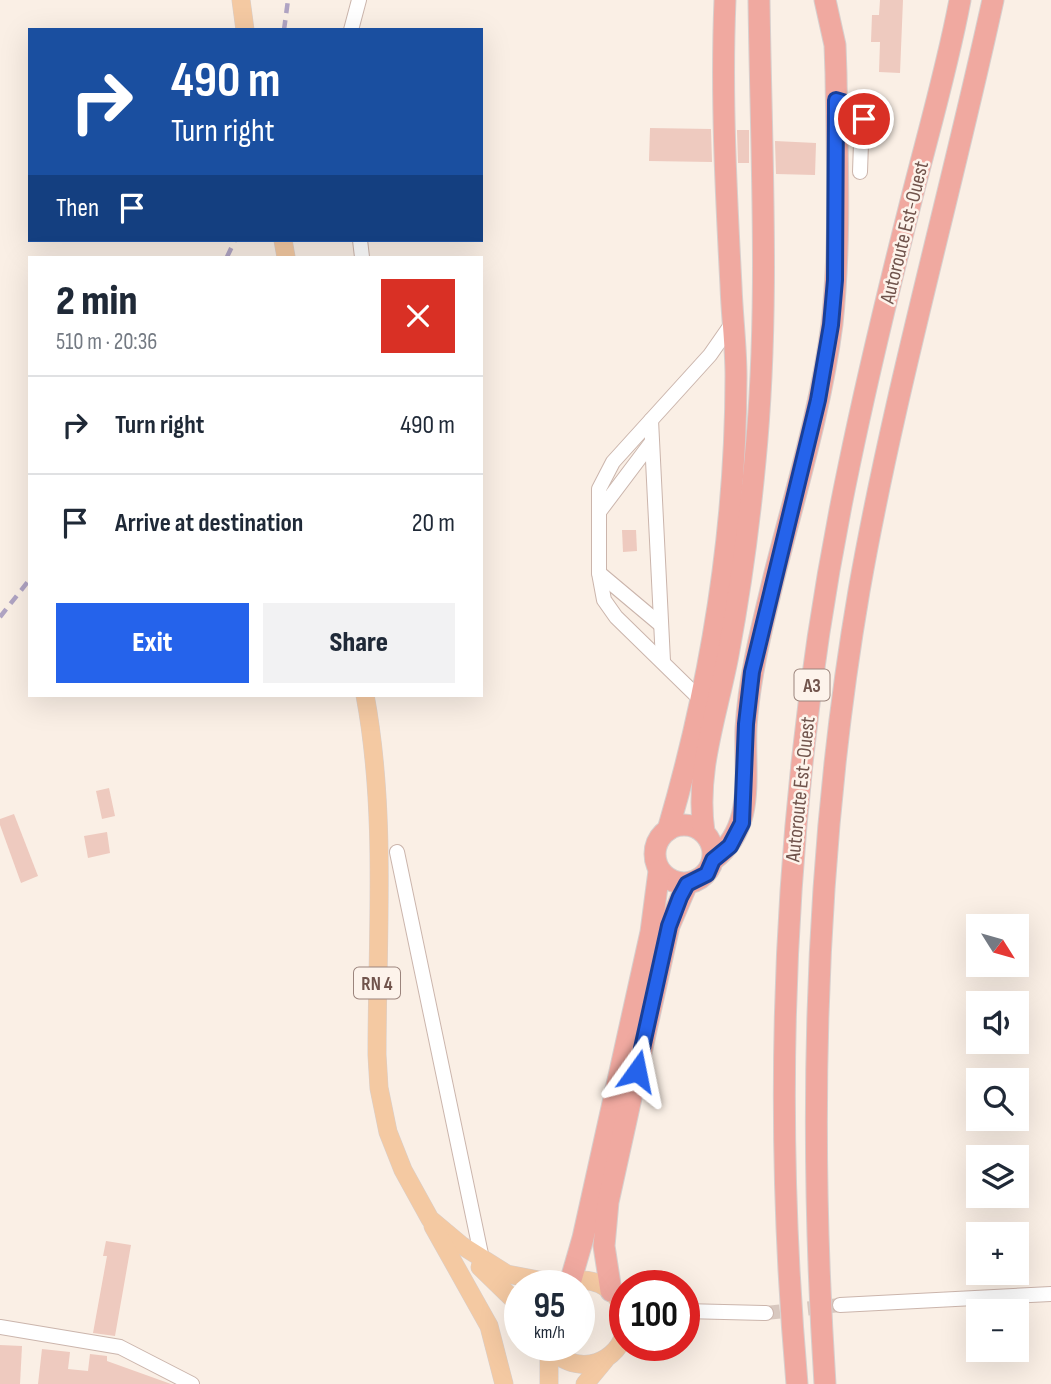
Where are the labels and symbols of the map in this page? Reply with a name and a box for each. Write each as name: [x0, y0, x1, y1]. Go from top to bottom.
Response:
pin: [834, 89, 894, 149]
street label: Autoroute Est-Ouest: [874, 158, 934, 307]
road number: A3: [794, 670, 830, 700]
street label: Autoroute Est-Ouest: [780, 715, 821, 864]
north arrow: [966, 914, 1029, 976]
road number: RN 4: [354, 967, 400, 998]
position arrow: [600, 1034, 674, 1108]
speed limit sign: 100: [609, 1270, 700, 1361]

